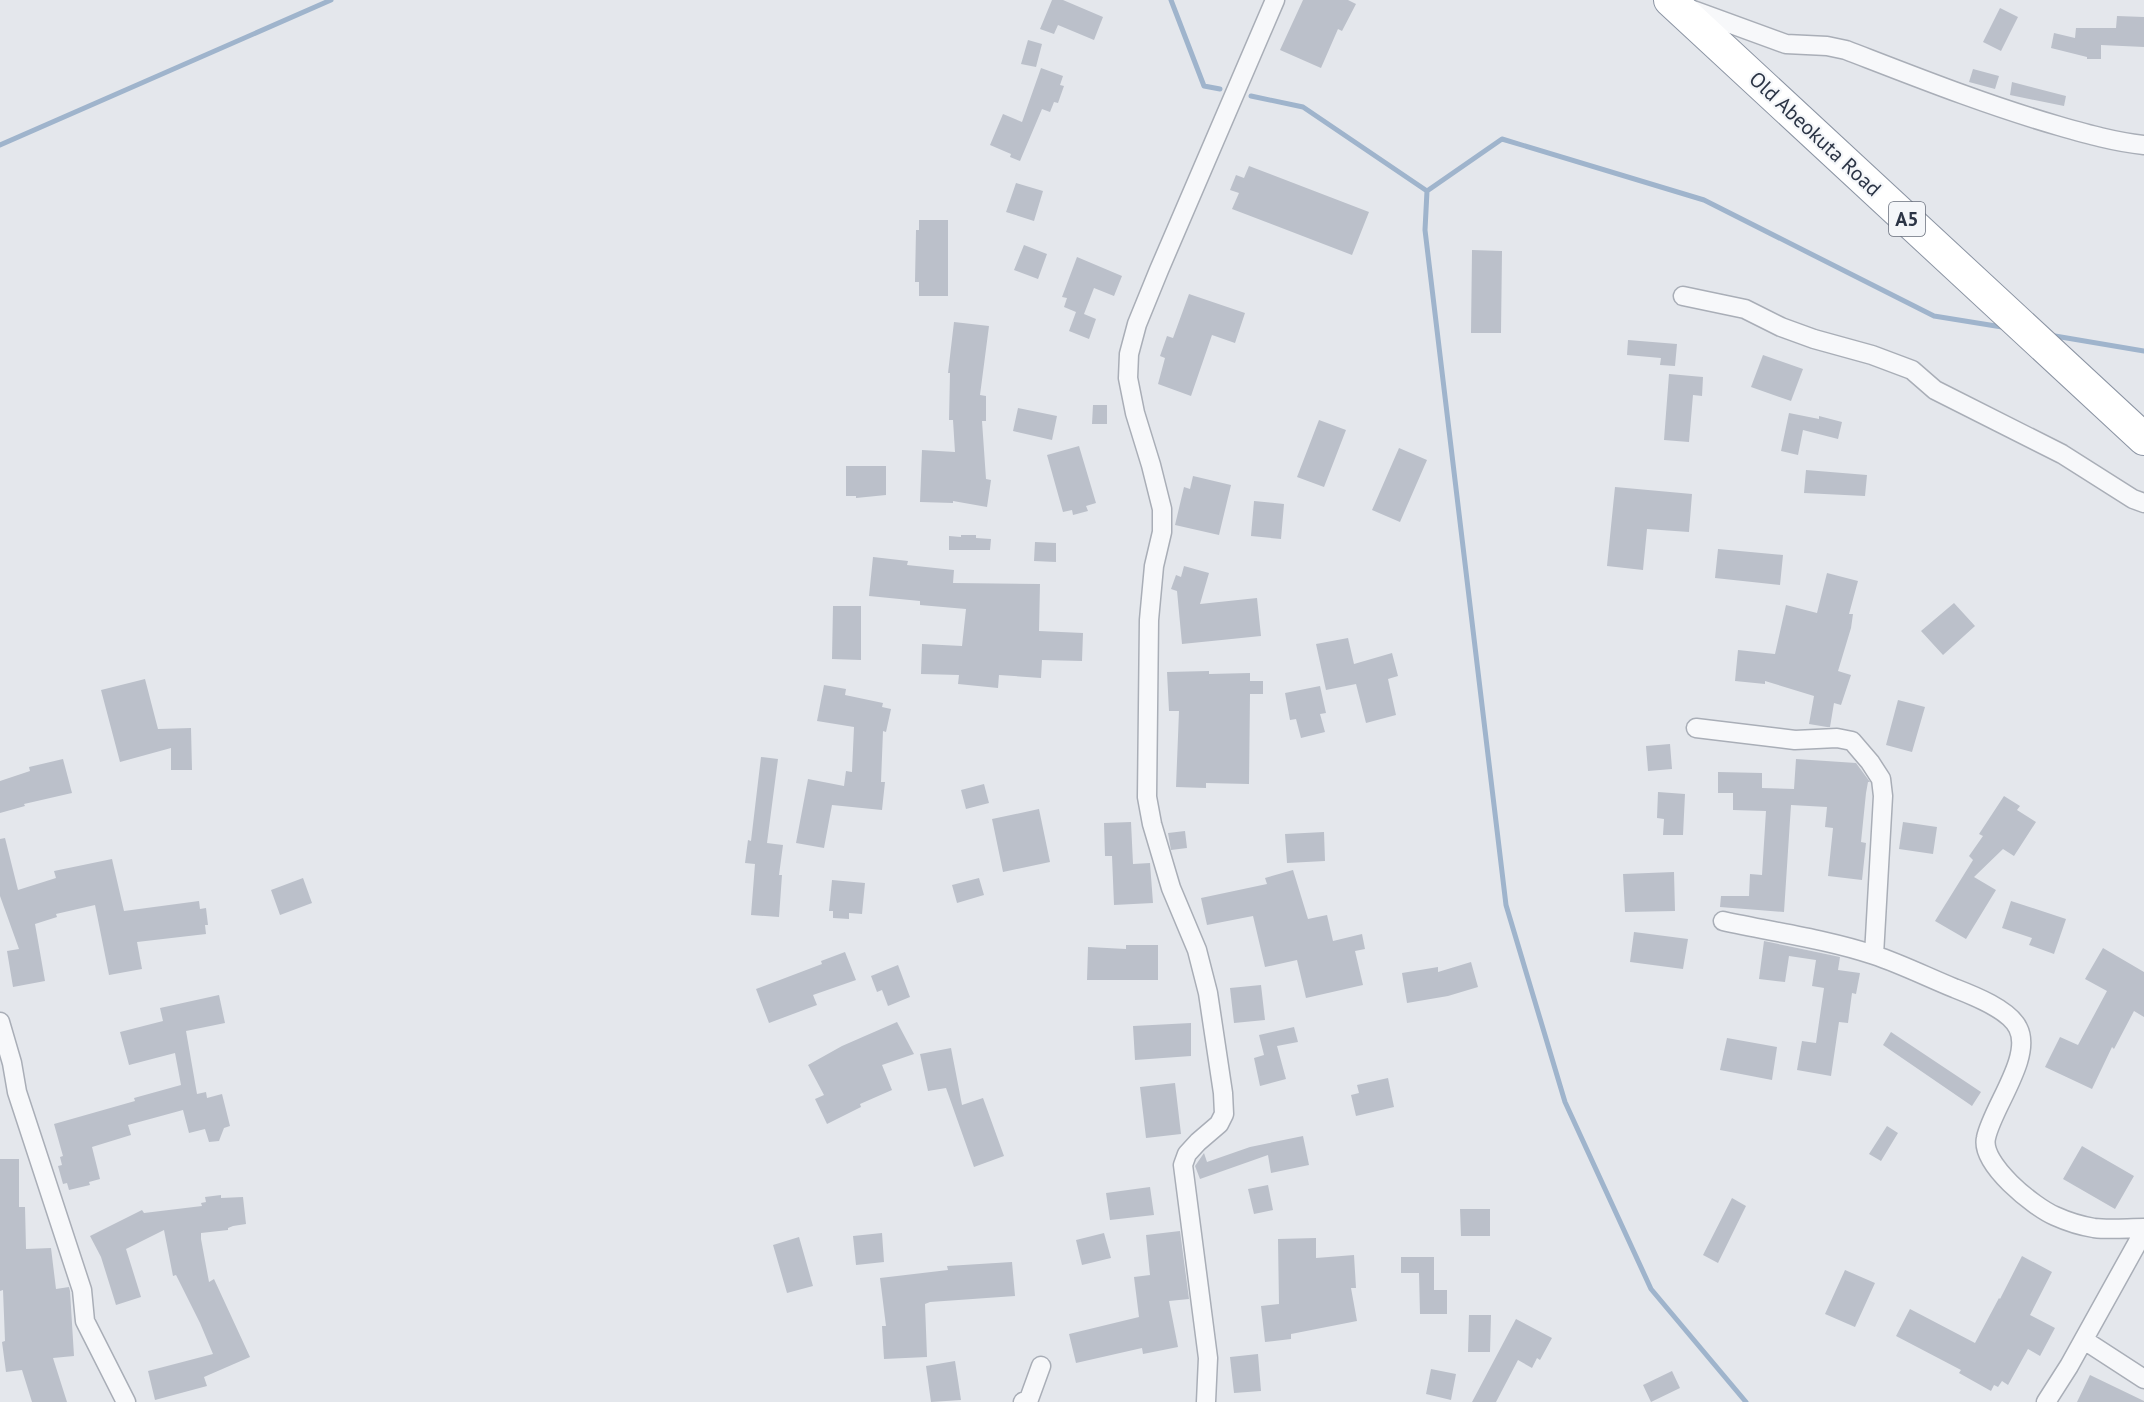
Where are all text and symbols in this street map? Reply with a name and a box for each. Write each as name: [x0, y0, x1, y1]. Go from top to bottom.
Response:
street label: Old Abeokuta Road: [1744, 65, 1887, 202]
road number: A5: [1889, 202, 1925, 236]

